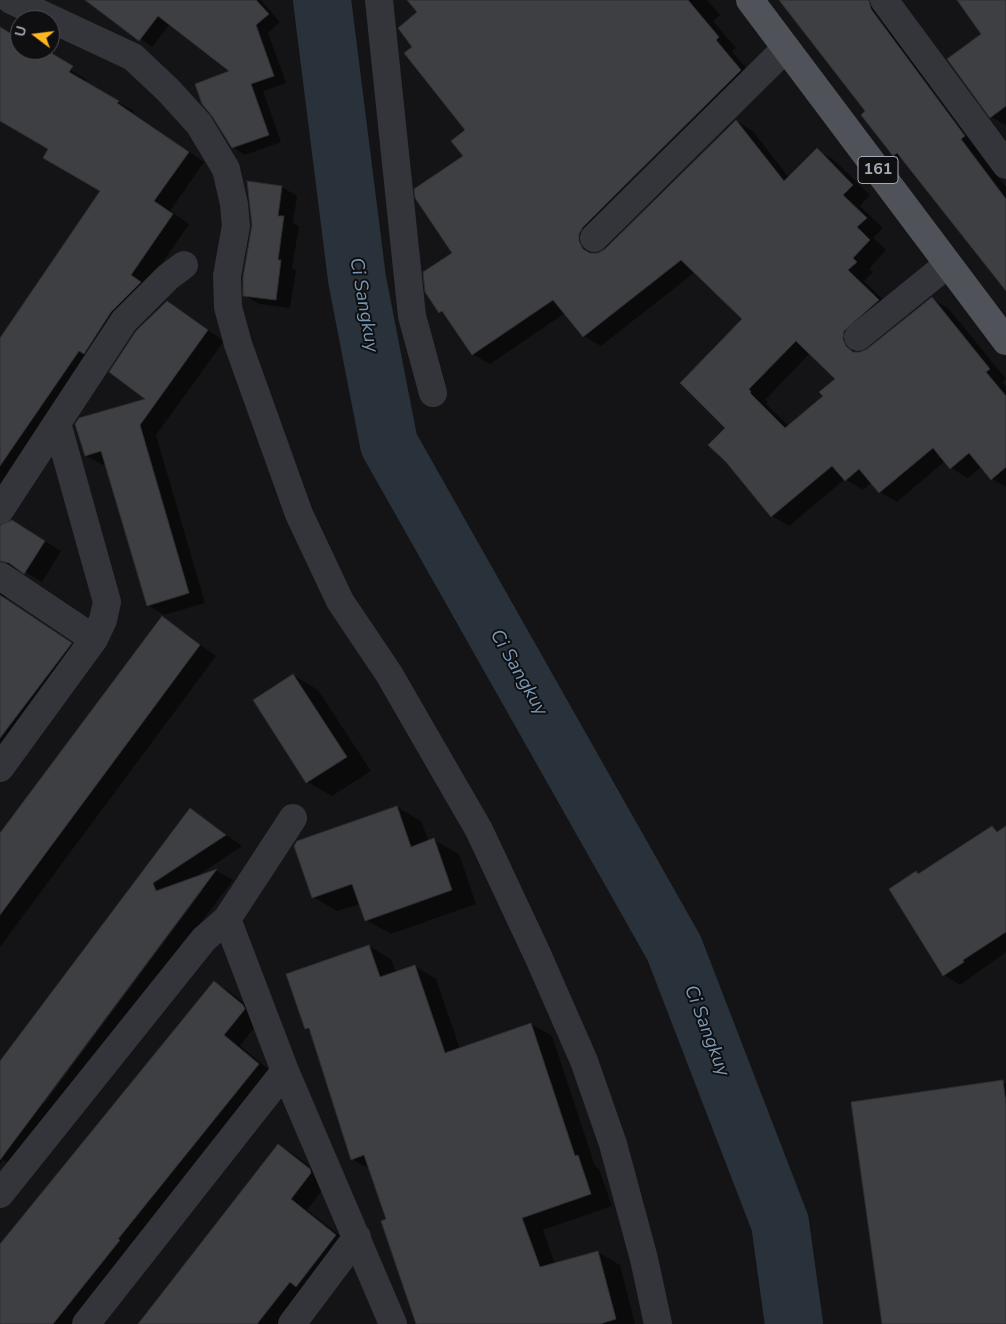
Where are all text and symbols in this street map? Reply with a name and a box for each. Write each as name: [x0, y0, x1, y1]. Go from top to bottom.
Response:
north arrow: [10, 10, 60, 60]
text: U: [10, 24, 32, 39]
road number: 161: [858, 156, 898, 184]
water label: Ci Sangkuy: [343, 256, 383, 354]
water label: Ci Sangkuy: [484, 626, 552, 720]
water label: Ci Sangkuy: [678, 982, 734, 1080]

